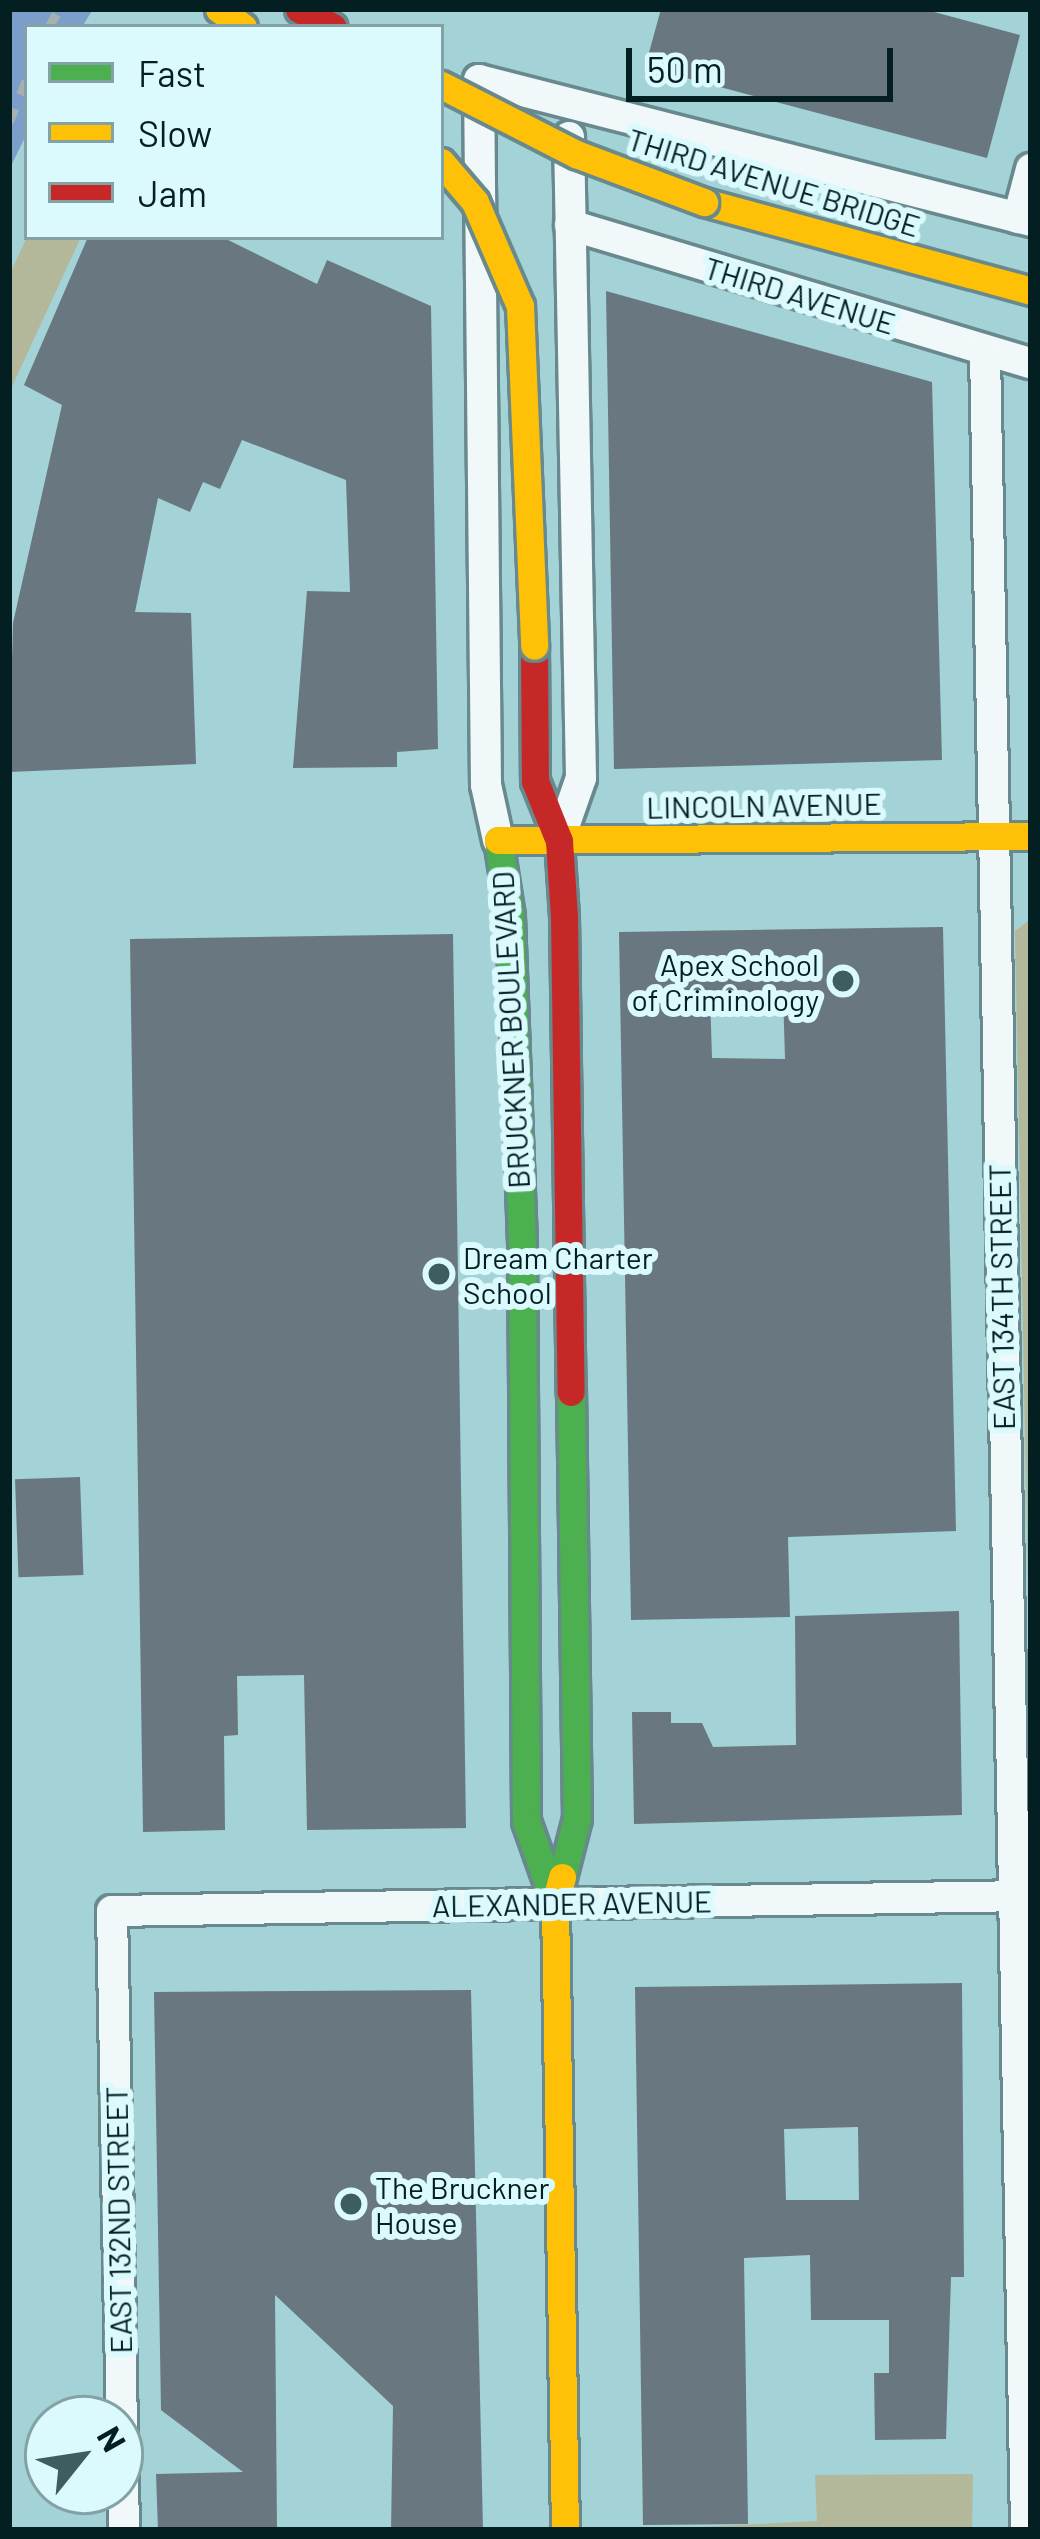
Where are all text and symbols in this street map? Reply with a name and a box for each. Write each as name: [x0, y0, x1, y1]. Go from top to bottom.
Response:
legend: [24, 24, 444, 240]
scale bar: [632, 24, 899, 98]
text: 50 m: [647, 47, 723, 90]
text: Fast: [138, 51, 206, 94]
text: Slow: [138, 111, 212, 154]
street label: THIRD AVENUE BRIDGE: [624, 120, 924, 244]
text: Jam: [138, 171, 207, 214]
street label: THIRD AVENUE: [700, 249, 900, 341]
street label: LINCOLN AVENUE: [646, 785, 882, 825]
street label: BRUCKNER BOULEVARD: [484, 871, 536, 1189]
place label: Apex School of Criminology: [631, 946, 819, 1016]
marker: Apex School of Criminology: [830, 968, 856, 994]
street label: EAST 134TH STREET: [981, 1164, 1021, 1430]
place label: Dream Charter School: [463, 1239, 653, 1310]
marker: Dream Charter School: [426, 1261, 452, 1287]
street label: ALEXANDER AVENUE: [432, 1883, 712, 1923]
street label: EAST 132ND STREET: [98, 2086, 138, 2354]
place label: The Bruckner House: [375, 2169, 549, 2240]
marker: The Bruckner House: [338, 2191, 364, 2217]
north arrow: [24, 2395, 144, 2515]
text: N: [90, 2419, 135, 2458]

